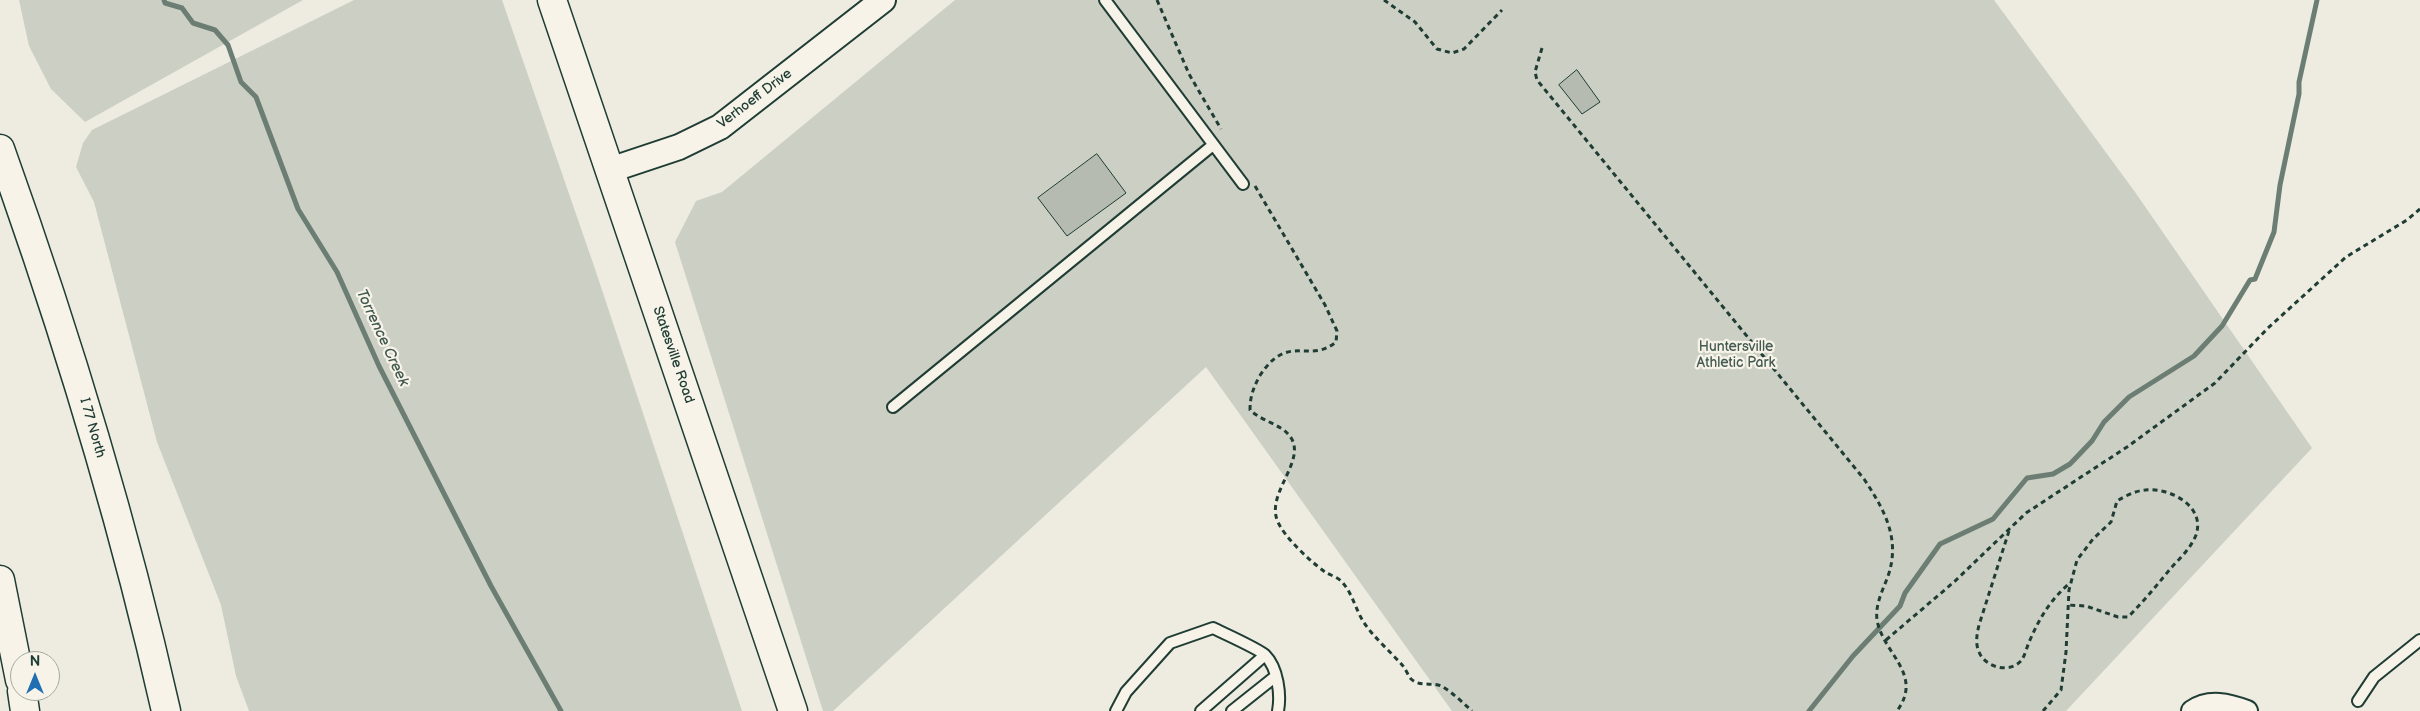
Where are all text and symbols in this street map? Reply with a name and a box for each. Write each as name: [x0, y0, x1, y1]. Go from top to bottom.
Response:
street label: Verhoeff Drive: [714, 65, 796, 133]
water label: Torrence Creek: [352, 287, 412, 389]
street label: Statesville Road: [649, 304, 697, 406]
park label: Huntersville Athletic Park: [1697, 339, 1775, 372]
street label: I 77 North: [75, 396, 109, 460]
north arrow: [10, 651, 60, 701]
text: N: [30, 653, 40, 670]

